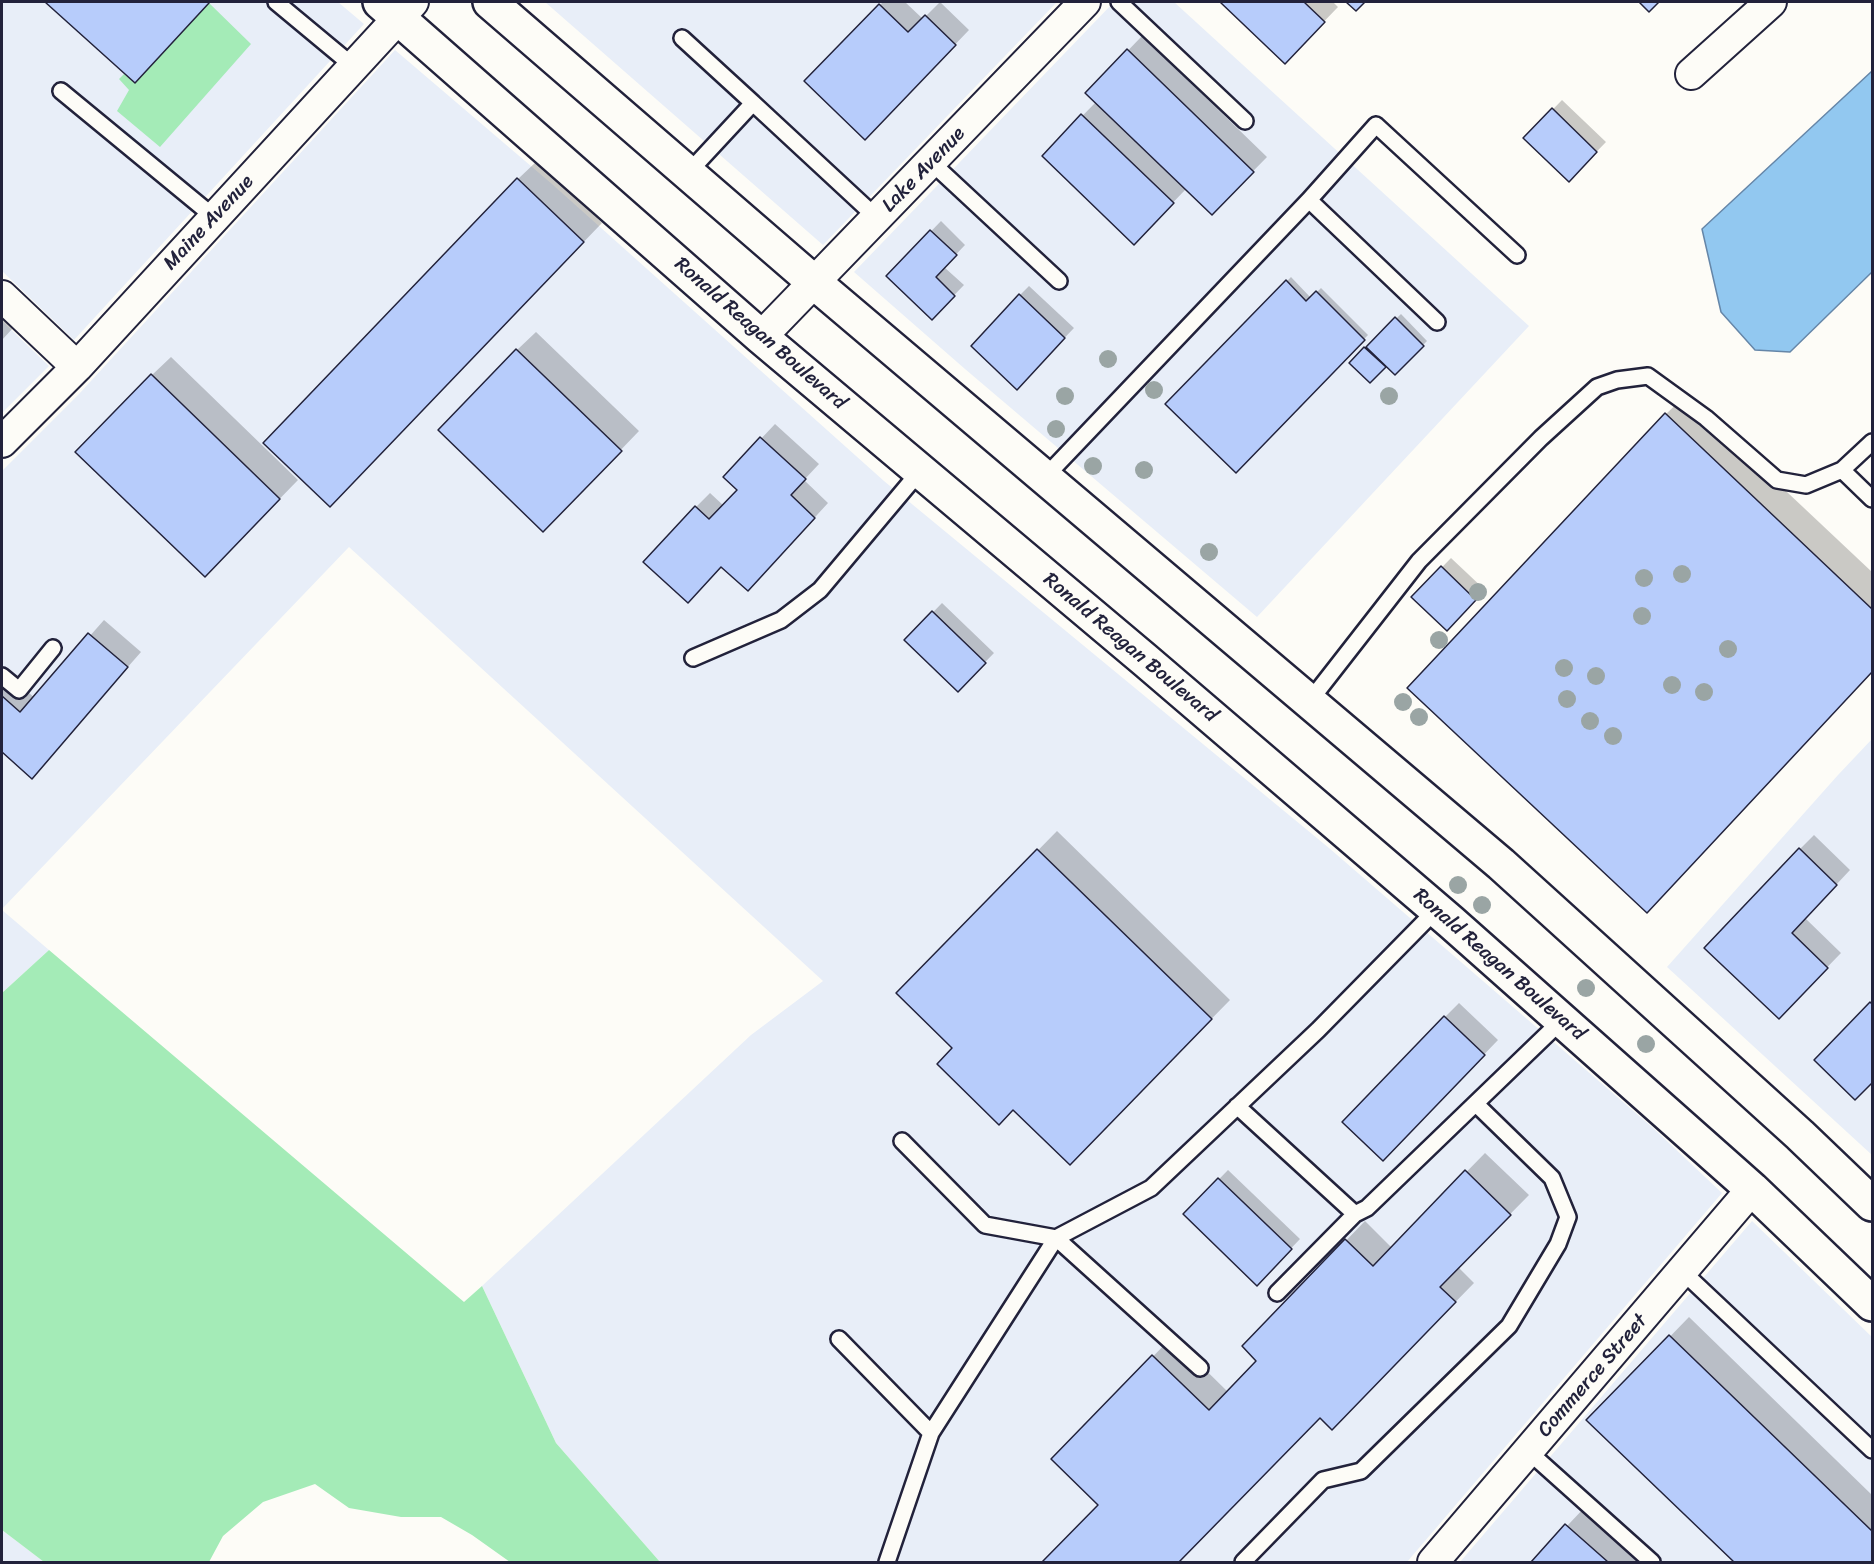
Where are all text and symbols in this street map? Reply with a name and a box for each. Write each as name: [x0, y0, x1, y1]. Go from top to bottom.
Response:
street label: Lake Avenue: [877, 122, 971, 218]
street label: Maine Avenue: [159, 170, 259, 276]
street label: Ronald Reagan Boulevard: [669, 253, 851, 415]
street label: Ronald Reagan Boulevard: [1038, 568, 1222, 728]
street label: Ronald Reagan Boulevard: [1408, 884, 1590, 1046]
street label: Commerce Street: [1533, 1310, 1653, 1442]

